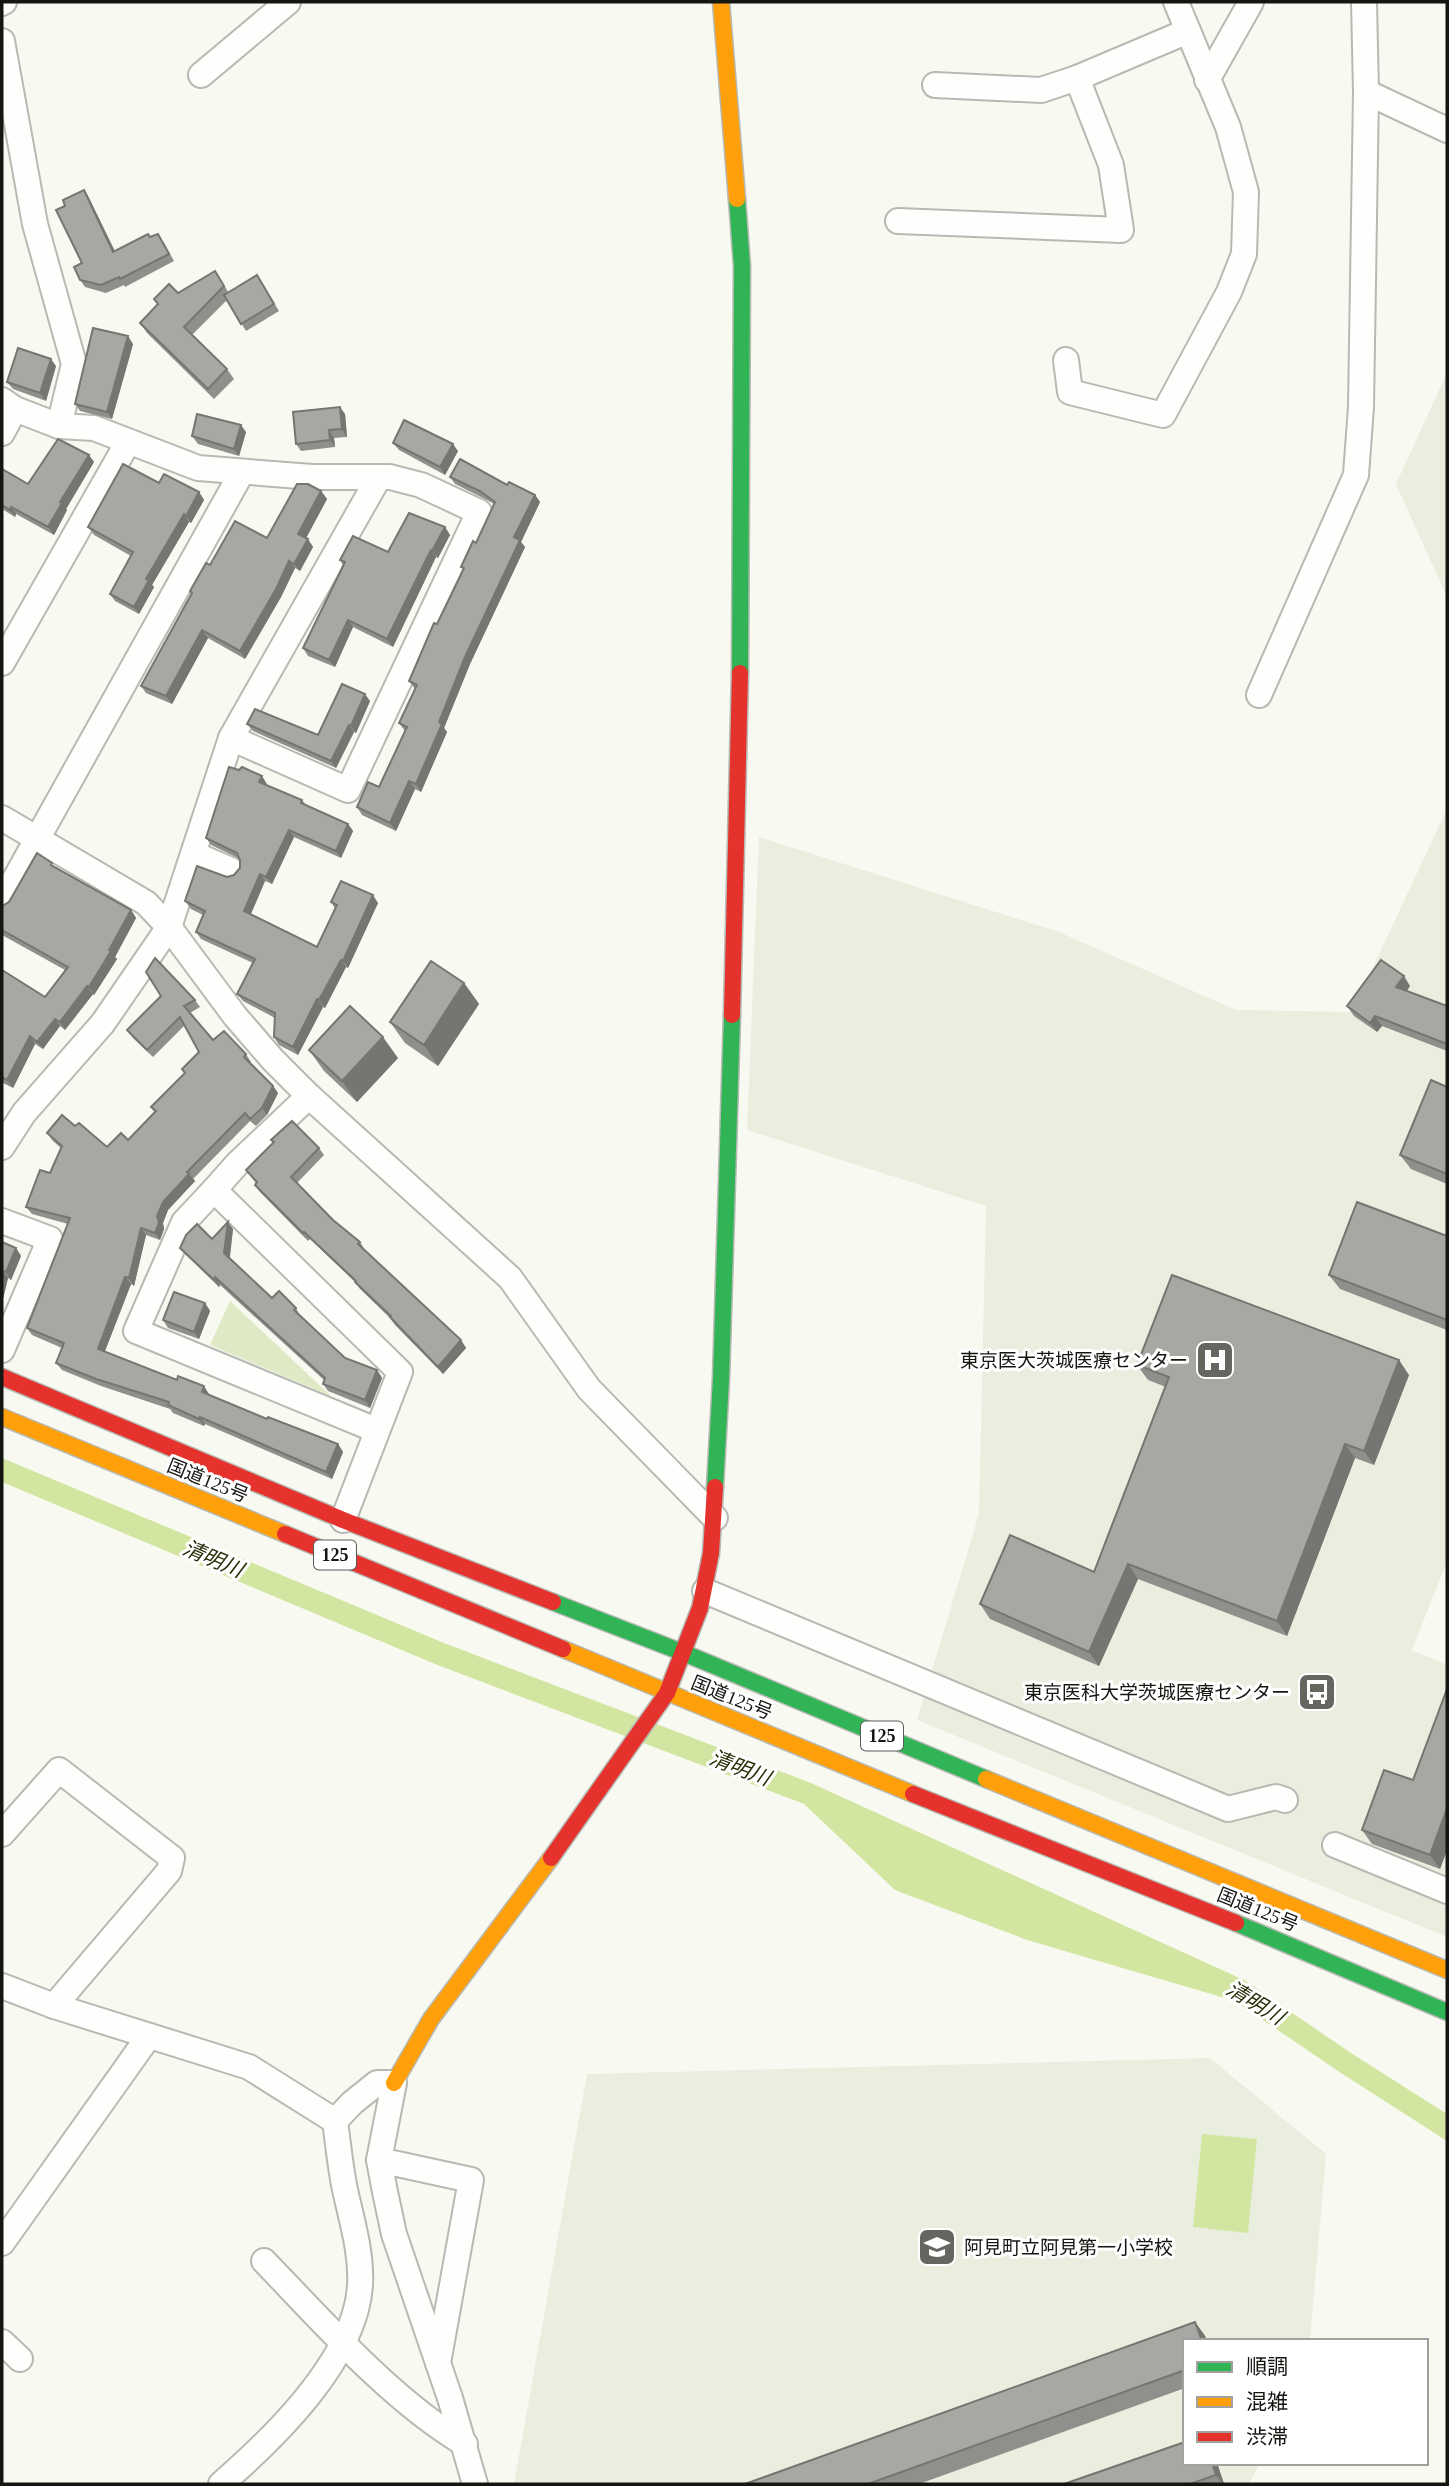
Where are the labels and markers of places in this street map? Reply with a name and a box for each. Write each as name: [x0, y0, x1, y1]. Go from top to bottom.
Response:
hospital icon: 東京医大茨城医療センター: [1194, 1339, 1236, 1381]
place label: 東京医大茨城医療センター: [960, 1350, 1188, 1371]
bus stop icon: 東京医科大学茨城医療センター: [1296, 1671, 1338, 1713]
place label: 東京医科大学茨城医療センター: [1024, 1682, 1290, 1703]
school or university icon: 阿見町立阿見第一小学校: [916, 2226, 958, 2268]
place label: 阿見町立阿見第一小学校: [964, 2237, 1173, 2258]

